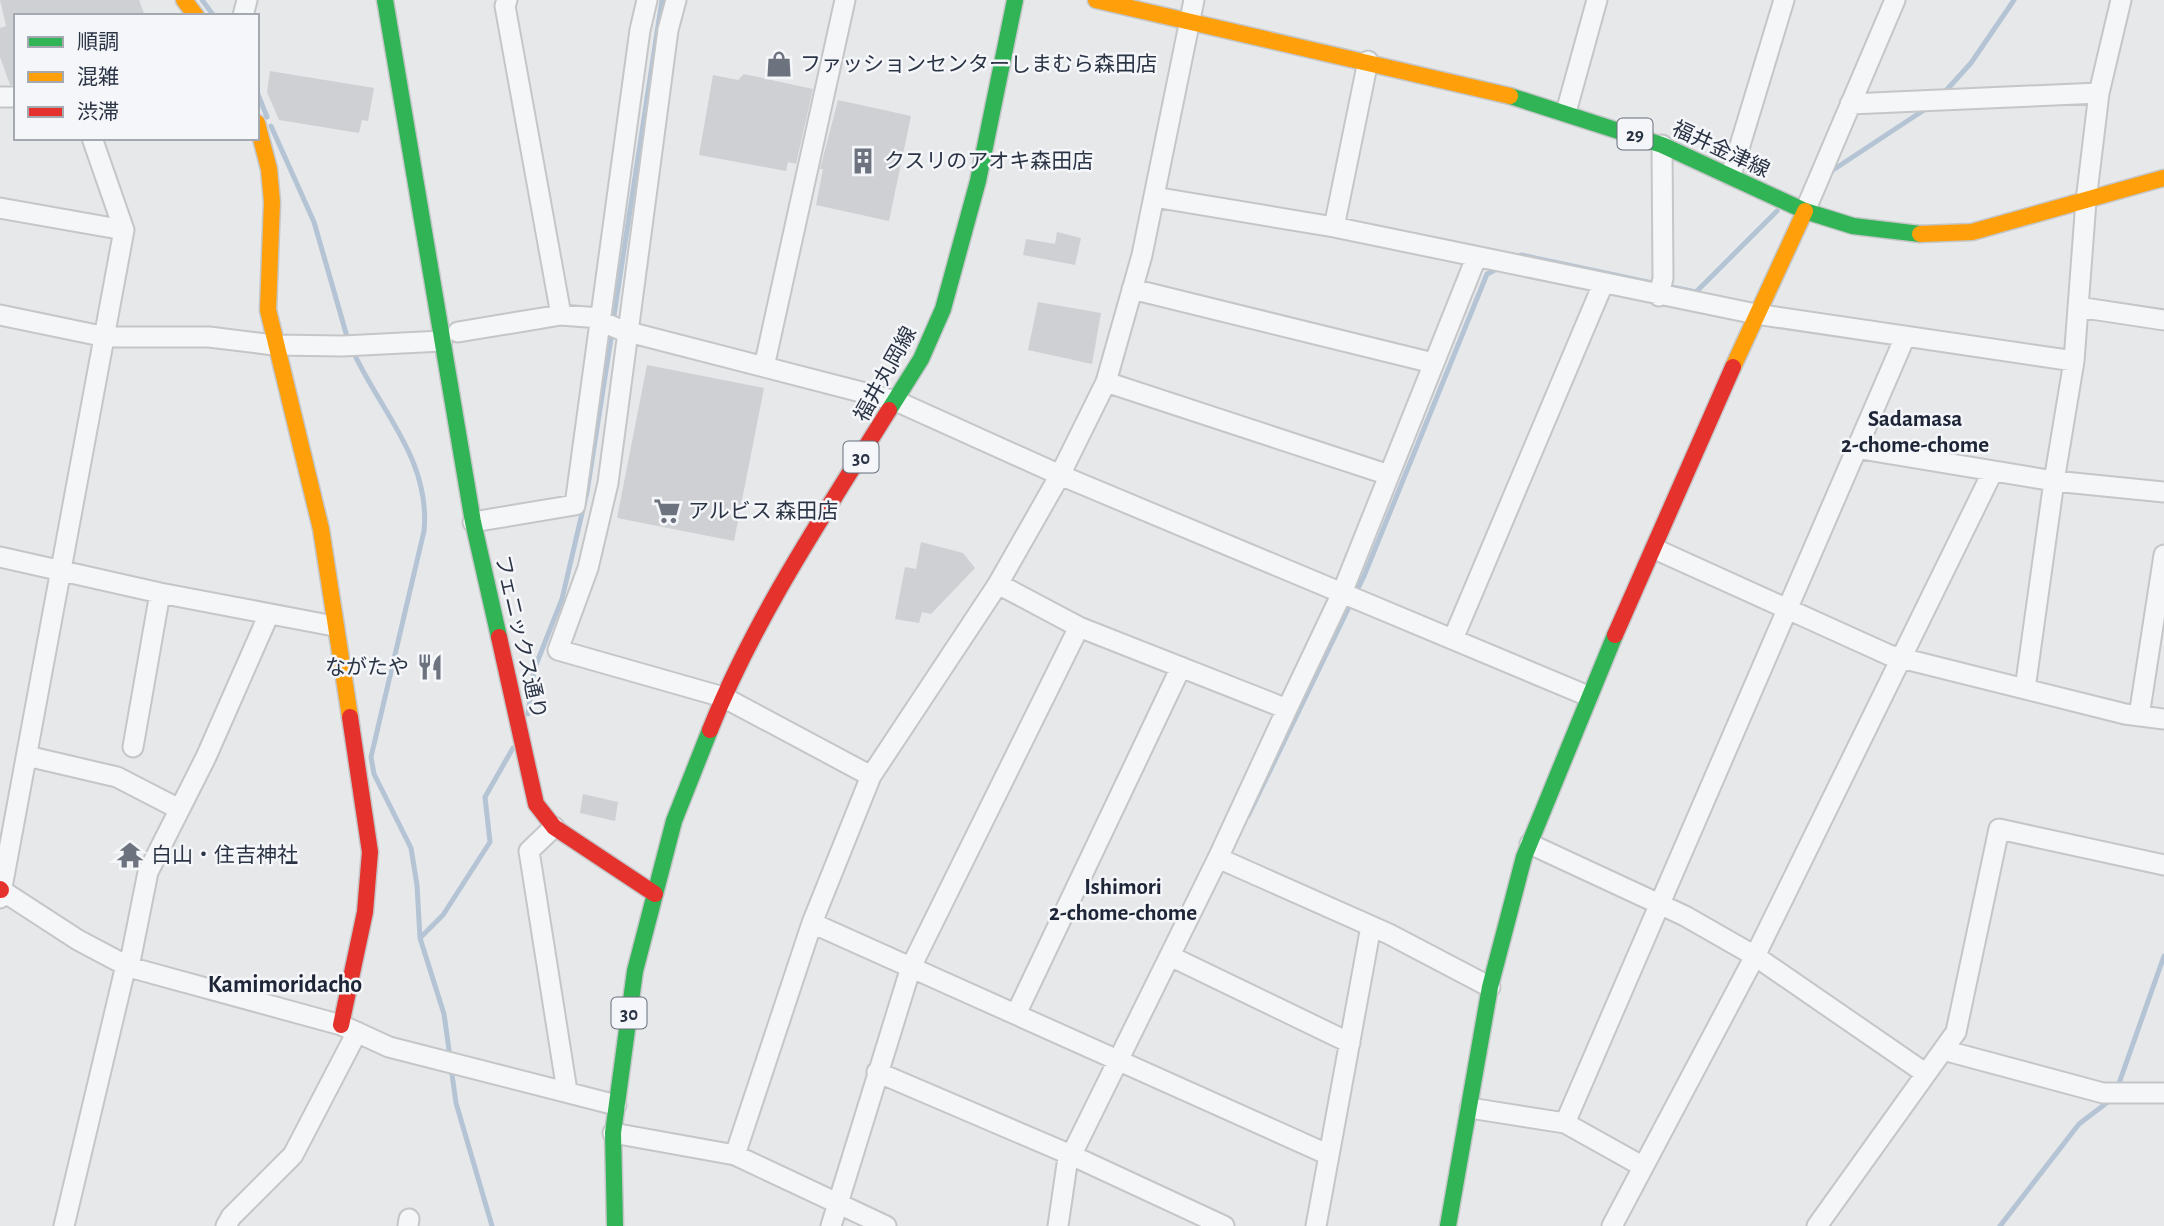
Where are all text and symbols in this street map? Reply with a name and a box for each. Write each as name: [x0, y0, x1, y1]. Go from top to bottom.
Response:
legend: [14, 14, 259, 140]
text: 順調: [77, 31, 119, 53]
shop icon: ファッションセンターしまむら森田店: [764, 49, 794, 79]
place label: ファッションセンターしまむら森田店: [800, 53, 1157, 75]
text: 混雑: [77, 66, 119, 88]
text: 渋滞: [77, 101, 119, 123]
street label: 福井金津線: [1669, 117, 1773, 181]
road number: 29: [1618, 118, 1652, 150]
building icon: クスリのアオキ森田店: [848, 146, 878, 176]
place label: クスリのアオキ森田店: [884, 150, 1093, 172]
street label: 福井丸岡線: [850, 323, 920, 425]
district label: Sadamasa 2-chome-chome: [1841, 408, 1989, 457]
road number: 30: [844, 442, 878, 472]
supermarket icon: アルビス 森田店: [652, 496, 682, 526]
place label: アルビス 森田店: [688, 500, 838, 522]
street label: フェニックス通り: [491, 553, 551, 721]
restaurant icon: ながたや: [415, 652, 445, 682]
place label: ながたや: [325, 656, 409, 678]
temple icon: 白山・住吉神社: [115, 840, 145, 870]
place label: 白山・住吉神社: [151, 844, 298, 866]
district label: Ishimori 2-chome-chome: [1049, 876, 1197, 925]
district label: Kamimoridacho: [208, 973, 362, 997]
road number: 30: [612, 998, 646, 1028]

